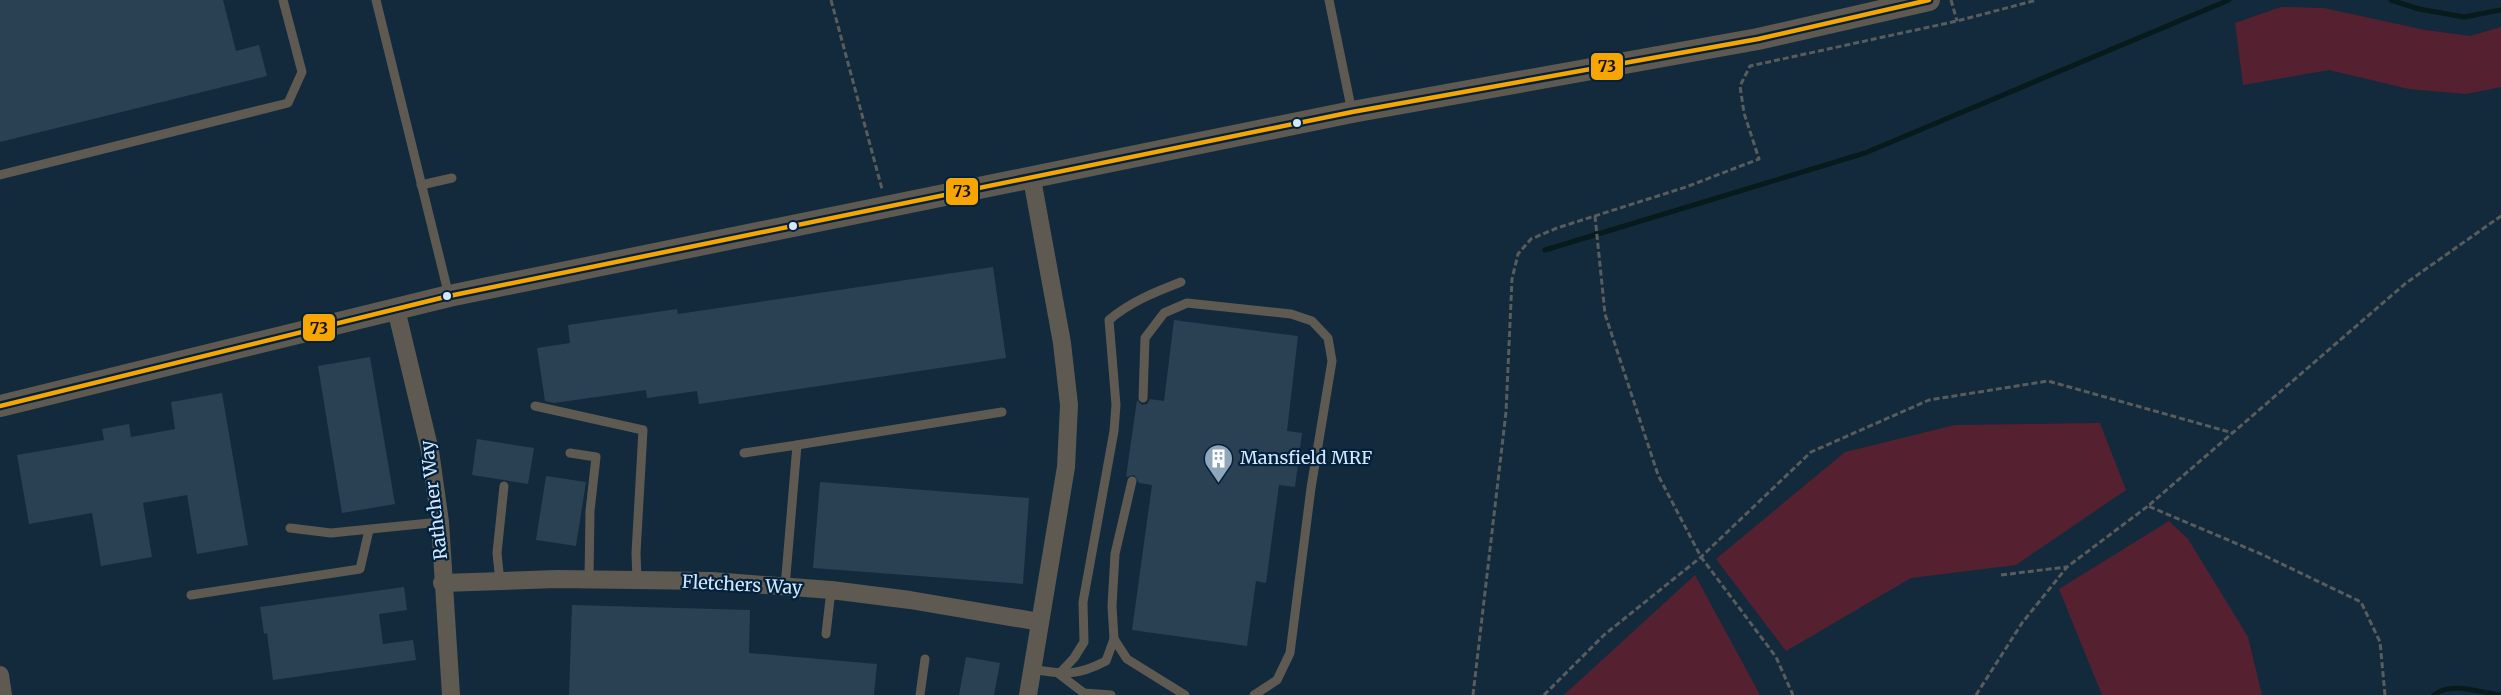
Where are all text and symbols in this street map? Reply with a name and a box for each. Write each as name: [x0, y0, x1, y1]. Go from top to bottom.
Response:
line badge: 73: [1590, 52, 1624, 81]
text: 73: [1598, 56, 1616, 76]
unlabelled marker: [1291, 117, 1303, 129]
line badge: 73: [945, 177, 979, 206]
text: 73: [953, 181, 971, 201]
unlabelled marker: [787, 220, 799, 232]
unlabelled marker: [441, 290, 453, 302]
line badge: 73: [302, 313, 336, 342]
text: 73: [310, 318, 328, 338]
street label: Rathcher Way: [415, 438, 452, 561]
building icon: Mansfield MRF: [1203, 442, 1235, 484]
place label: Mansfield MRF: [1240, 446, 1372, 469]
street label: Fletchers Way: [681, 570, 803, 599]

